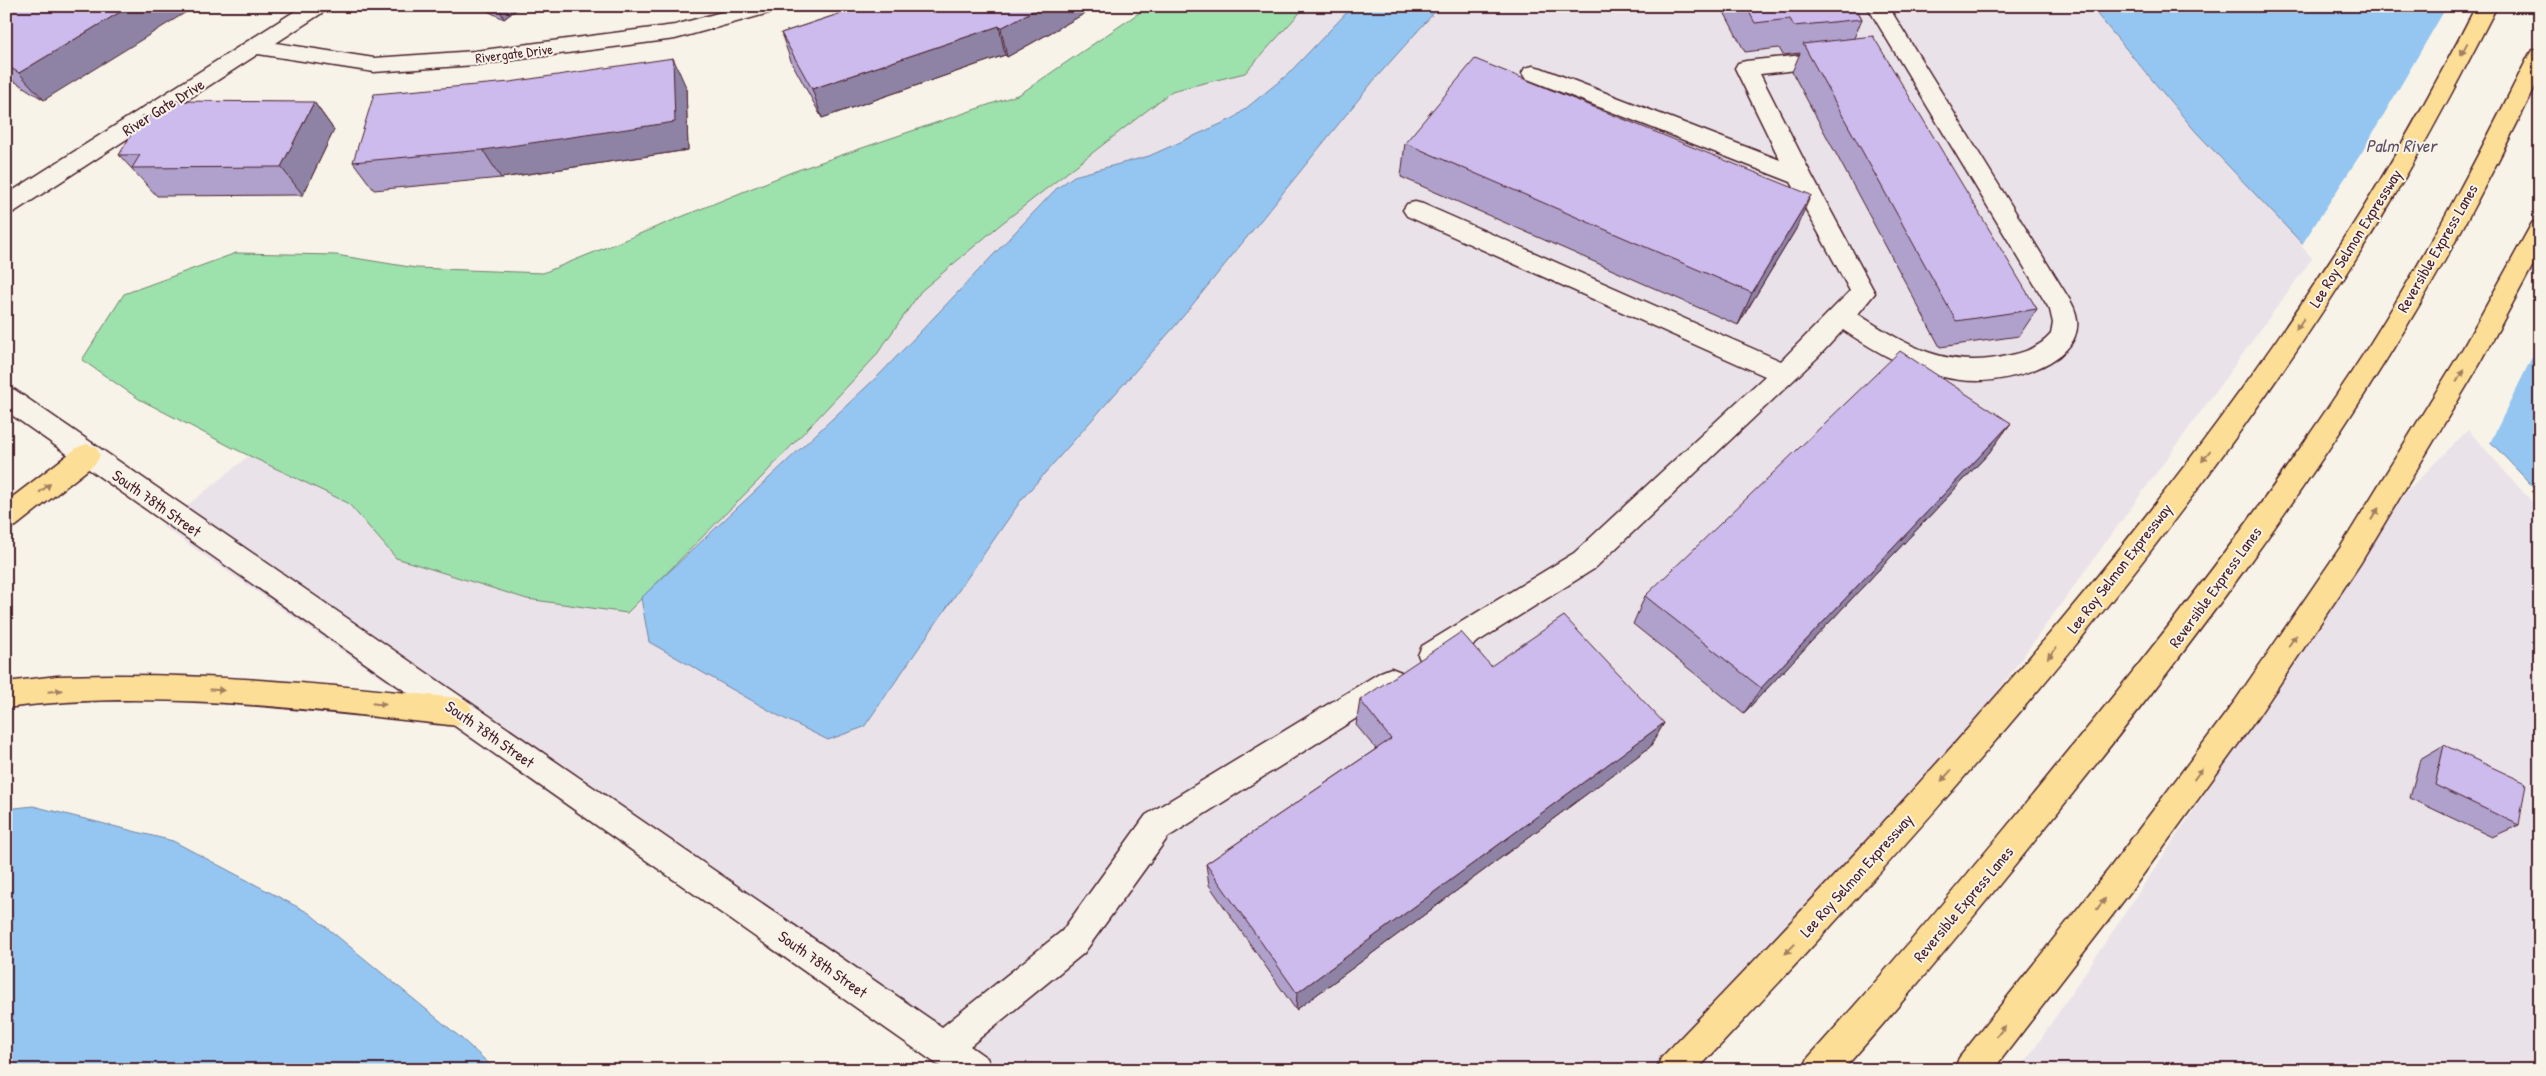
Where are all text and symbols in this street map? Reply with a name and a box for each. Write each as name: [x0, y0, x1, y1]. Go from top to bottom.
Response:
street label: Rivergate Drive: [474, 39, 554, 68]
one-way arrow: [2460, 43, 2469, 56]
street label: River Gate Drive: [118, 73, 209, 141]
water label: Palm River: [2366, 133, 2438, 158]
street label: Lee Roy Selmon Expressway: [2304, 165, 2407, 311]
street label: Reversible Express Lanes: [2391, 180, 2483, 316]
one-way arrow: [2295, 317, 2305, 330]
one-way arrow: [2455, 369, 2464, 382]
one-way arrow: [2201, 449, 2211, 463]
street label: South 78th Street: [108, 464, 206, 542]
one-way arrow: [38, 483, 52, 493]
street label: Lee Roy Selmon Expressway: [2061, 498, 2177, 637]
one-way arrow: [2371, 508, 2380, 521]
street label: Reversible Express Lanes: [2164, 522, 2266, 652]
one-way arrow: [2287, 634, 2297, 648]
one-way arrow: [2046, 646, 2057, 659]
one-way arrow: [47, 686, 63, 694]
one-way arrow: [209, 687, 225, 695]
street label: South 78th Street: [441, 695, 539, 773]
one-way arrow: [371, 700, 387, 708]
one-way arrow: [2193, 767, 2203, 780]
one-way arrow: [1940, 770, 1952, 782]
street label: Lee Roy Selmon Expressway: [1795, 808, 1918, 941]
street label: Reversible Express Lanes: [1908, 841, 2018, 967]
one-way arrow: [2096, 898, 2107, 911]
street label: South 78th Street: [774, 925, 872, 1003]
one-way arrow: [1784, 942, 1796, 954]
one-way arrow: [1995, 1025, 2006, 1038]

